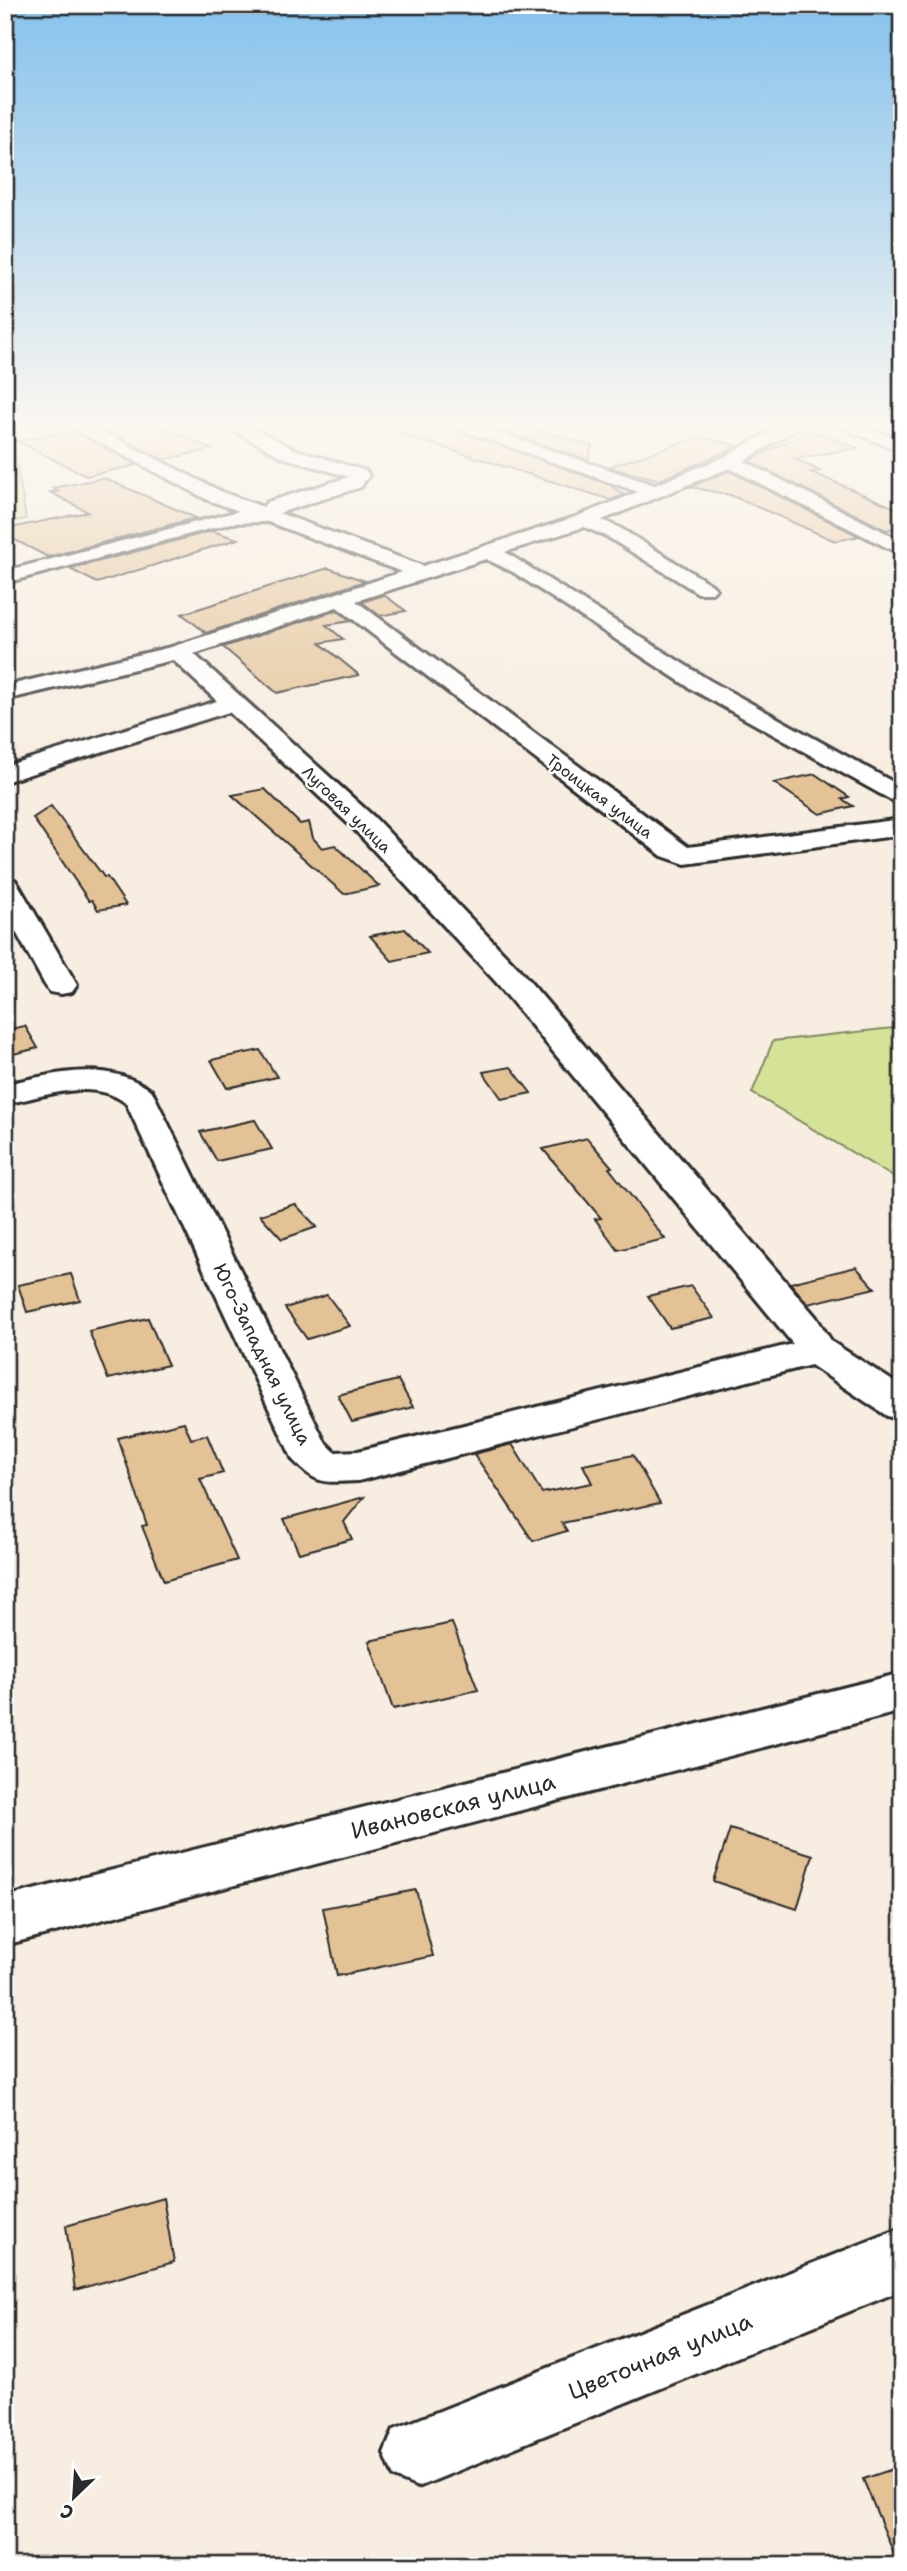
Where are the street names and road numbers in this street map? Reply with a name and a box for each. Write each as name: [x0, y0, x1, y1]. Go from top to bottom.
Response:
street label: Троицкая улица: [542, 750, 657, 843]
street label: Луговая улица: [297, 761, 396, 857]
street label: Юго-Западная улица: [208, 1259, 318, 1449]
street label: Ивановская улица: [348, 1766, 558, 1846]
street label: Цветочная улица: [564, 2305, 756, 2407]

